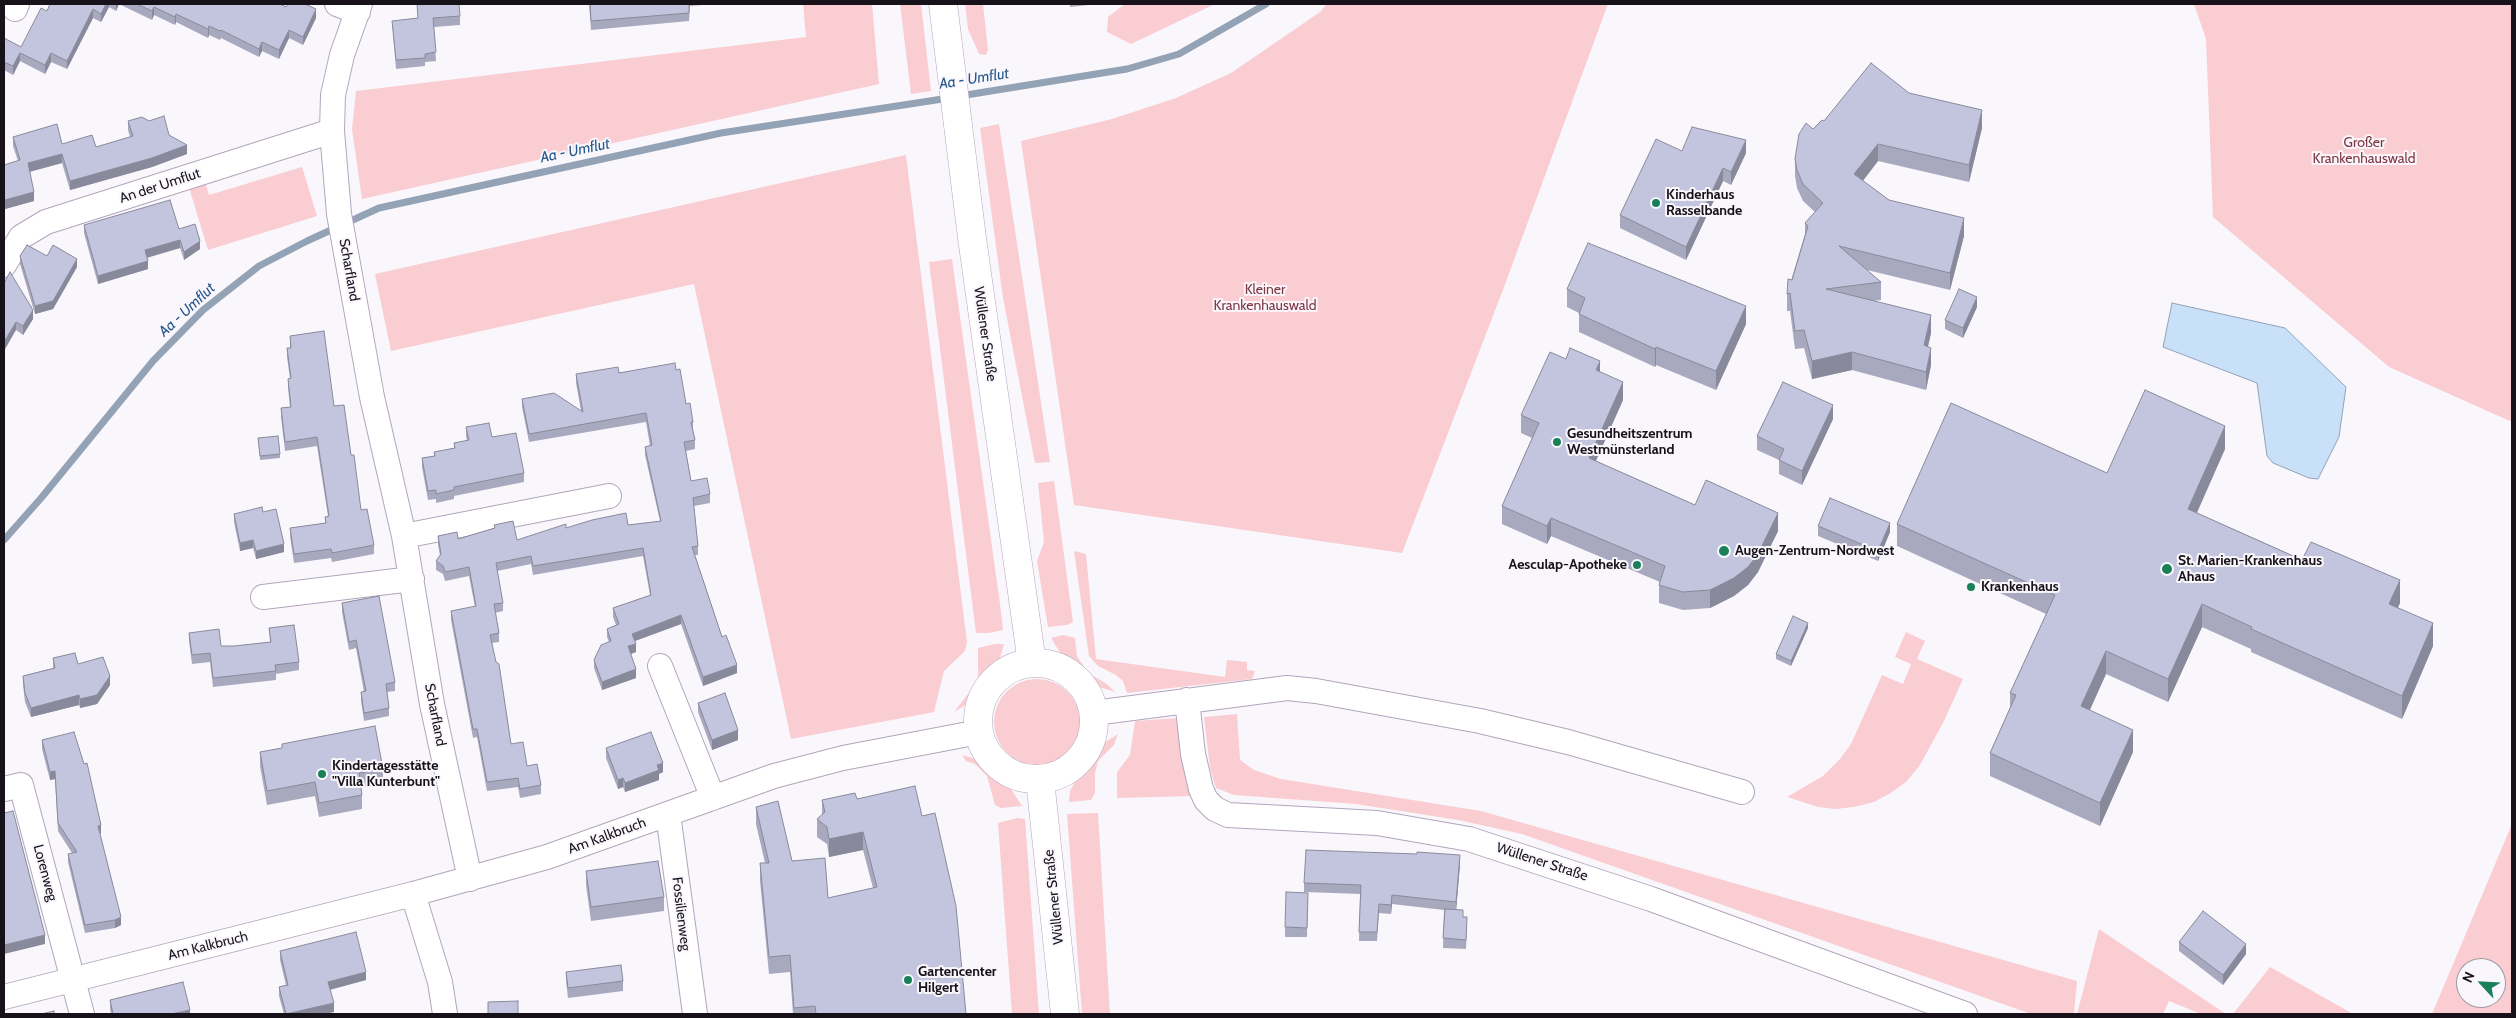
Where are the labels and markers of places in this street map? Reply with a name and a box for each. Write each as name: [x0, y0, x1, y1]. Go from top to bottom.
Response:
place label: Kinderhaus Rasselbande: [1666, 187, 1742, 220]
marker: Kinderhaus Rasselbande: [1650, 197, 1662, 209]
place label: Gesundheitszentrum Westmünsterland: [1567, 426, 1693, 458]
marker: Gesundheitszentrum Westmünsterland: [1551, 436, 1563, 448]
place label: Augen-Zentrum-Nordwest: [1735, 543, 1894, 559]
marker: Augen-Zentrum-Nordwest: [1717, 544, 1731, 558]
place label: St. Marien-Krankenhaus Ahaus: [2178, 553, 2322, 586]
place label: Aesculap-Apotheke: [1509, 557, 1627, 573]
marker: Aesculap-Apotheke: [1631, 559, 1643, 571]
marker: St. Marien-Krankenhaus Ahaus: [2160, 562, 2174, 576]
place label: Krankenhaus: [1981, 579, 2059, 595]
marker: Krankenhaus: [1965, 581, 1977, 593]
place label: Kindertagesstätte "Villa Kunterbunt": [332, 758, 440, 790]
marker: Kindertagesstätte "Villa Kunterbunt": [316, 768, 328, 780]
place label: Gartencenter Hilgert: [918, 964, 996, 996]
marker: Gartencenter Hilgert: [902, 974, 914, 986]

